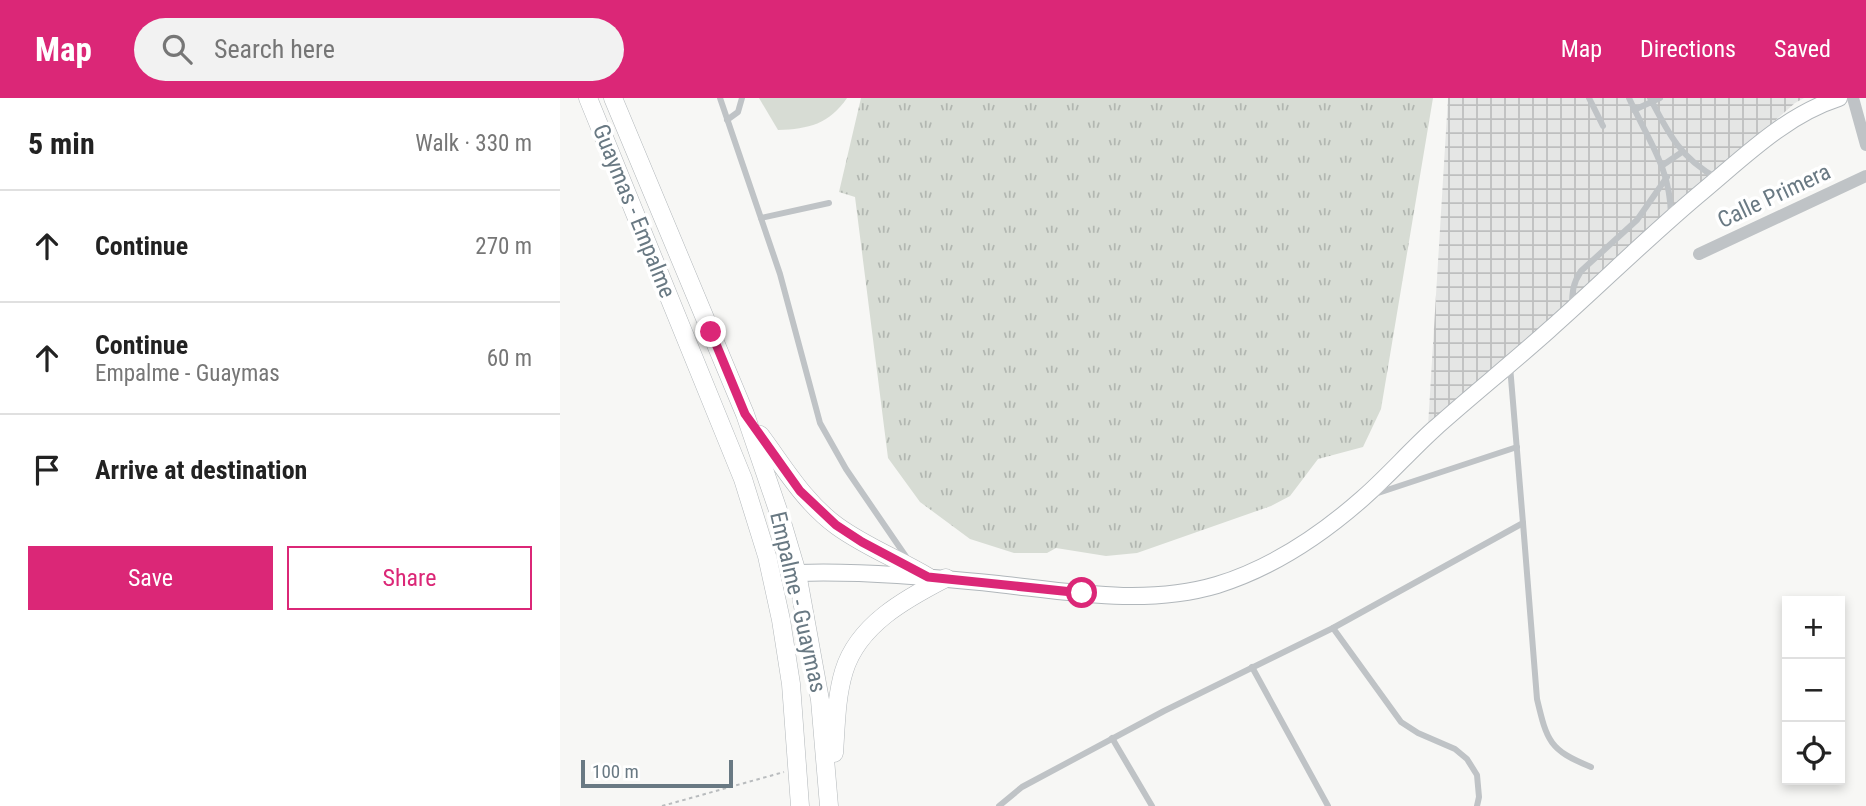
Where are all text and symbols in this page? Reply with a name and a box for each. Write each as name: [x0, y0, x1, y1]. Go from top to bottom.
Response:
search box: [134, 18, 624, 81]
text: Map: [35, 30, 92, 69]
icon: search: [158, 30, 196, 68]
text: Search here: [214, 34, 335, 64]
text: Map: [1561, 35, 1602, 63]
text: Directions: [1640, 35, 1736, 63]
text: Saved: [1774, 35, 1831, 63]
street label: Guaymas - Empalme: [587, 120, 681, 302]
text: 5 min: [28, 126, 95, 161]
text: Walk · 330 m: [415, 130, 532, 157]
street label: Calle Primera: [1713, 158, 1835, 234]
icon: ahead: [28, 227, 66, 265]
text: Continue: [95, 231, 188, 261]
text: 270 m: [475, 233, 532, 260]
route end: [695, 316, 726, 347]
text: Continue: [95, 330, 188, 360]
icon: ahead: [28, 339, 66, 377]
text: 60 m: [487, 345, 532, 372]
text: Empalme - Guaymas: [95, 360, 280, 387]
icon: arrive: [28, 451, 66, 489]
text: Arrive at destination: [95, 455, 307, 485]
street label: Empalme - Guaymas: [764, 509, 832, 695]
button: Save: [28, 546, 273, 610]
button: Share: [287, 546, 532, 610]
route start: [1066, 577, 1097, 608]
map controls: [1782, 596, 1845, 785]
button: +: [1782, 596, 1845, 659]
button: −: [1782, 659, 1845, 722]
button: locate: [1782, 722, 1845, 785]
scale bar: [581, 757, 733, 789]
text: 100 m: [592, 760, 639, 783]

